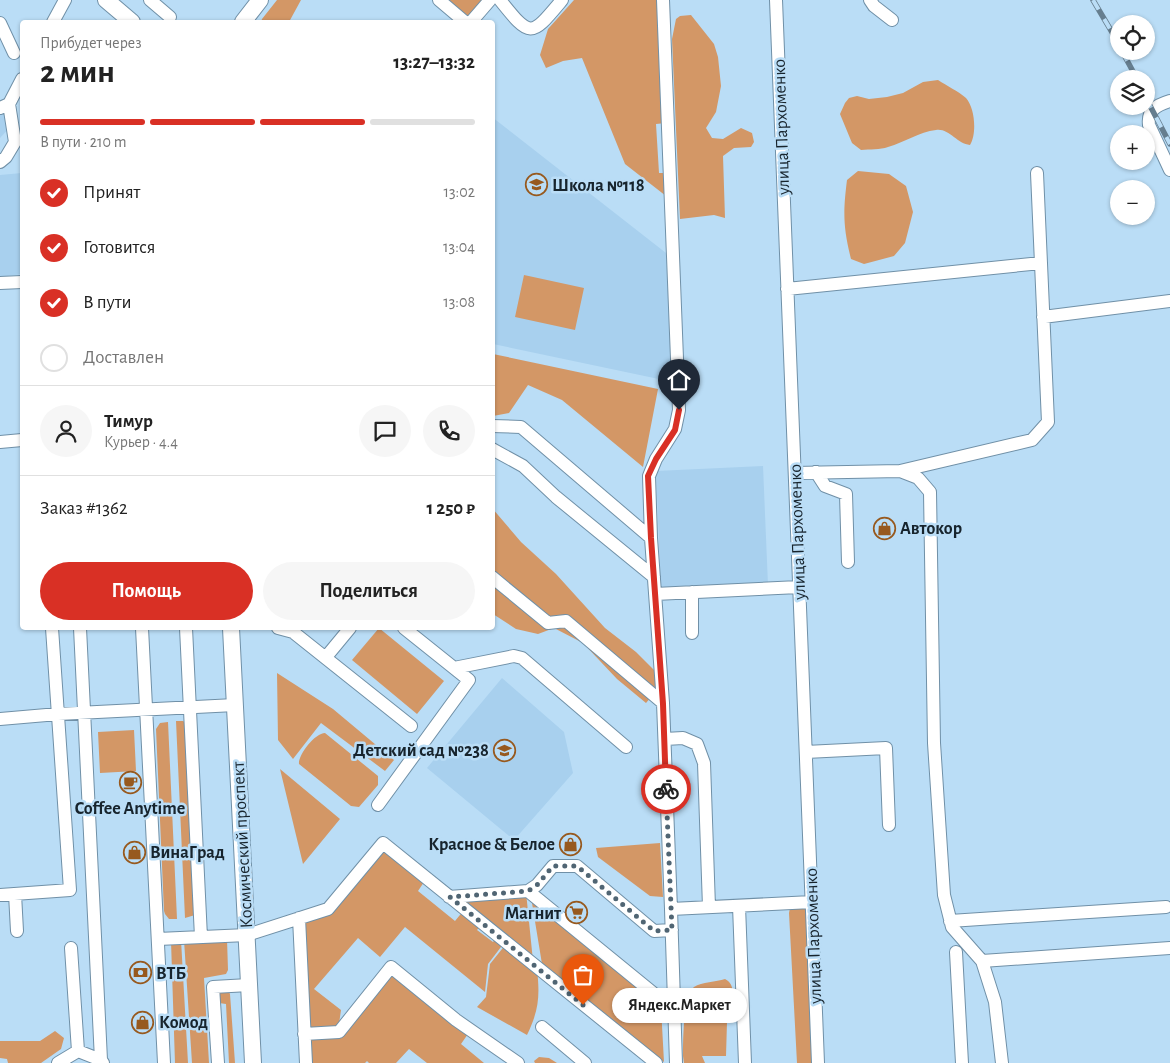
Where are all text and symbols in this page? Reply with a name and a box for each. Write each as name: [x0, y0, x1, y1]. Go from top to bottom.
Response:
map controls: [1110, 15, 1155, 225]
button: locate: [1110, 15, 1155, 60]
text: Прибудет через: [40, 35, 142, 51]
text: 13:27–13:32: [393, 53, 475, 72]
text: 2 мин: [40, 56, 115, 88]
street label: улица Пархоменко: [771, 59, 793, 196]
button: layers: [1110, 70, 1155, 115]
button: +: [1110, 125, 1155, 170]
text: В пути · 210 m: [40, 134, 127, 150]
school or university icon: Школа №118: [524, 173, 548, 197]
place label: Школа №118: [552, 177, 645, 195]
icon: check: [40, 179, 68, 207]
button: −: [1110, 180, 1155, 225]
text: Принят: [83, 183, 140, 202]
text: 13:02: [444, 184, 475, 200]
icon: check: [40, 234, 68, 262]
text: Готовится: [83, 238, 156, 257]
text: 13:04: [443, 239, 475, 255]
icon: check: [40, 289, 68, 317]
text: В пути: [83, 293, 132, 312]
text: 13:08: [443, 294, 475, 310]
text: Доставлен: [83, 348, 164, 367]
pin: [658, 359, 700, 410]
icon: home: [665, 366, 693, 394]
button: person: [40, 405, 92, 457]
button: chat: [359, 405, 411, 457]
button: phone: [423, 405, 475, 457]
text: Тимур: [104, 412, 153, 431]
text: Курьер · 4.4: [104, 434, 178, 450]
street label: улица Пархоменко: [787, 464, 809, 601]
text: Заказ #1362: [40, 499, 128, 518]
text: 1 250 ₽: [426, 499, 475, 518]
shop icon: Автокор: [872, 516, 896, 540]
place label: Автокор: [900, 520, 962, 538]
button: Помощь: [40, 562, 253, 620]
button: Поделиться: [263, 562, 475, 620]
school or university icon: Детский сад №238: [493, 738, 517, 762]
place label: Детский сад №238: [353, 742, 489, 760]
street label: Космический проспект: [230, 761, 256, 929]
courier: [641, 764, 691, 814]
cafe icon: Coffee Anytime: [118, 771, 142, 795]
icon: bike: [652, 775, 680, 803]
place label: Coffee Anytime: [75, 800, 185, 818]
shop icon: Красное & Белое: [559, 832, 583, 856]
place label: Красное & Белое: [428, 836, 555, 854]
shop icon: ВинаГрад: [122, 840, 146, 864]
place label: ВинаГрад: [150, 844, 225, 862]
street label: улица Пархоменко: [803, 868, 825, 1005]
supermarket icon: Магнит: [565, 901, 589, 925]
place label: Магнит: [505, 905, 562, 923]
pin: [562, 954, 604, 1005]
bank icon: ВТБ: [128, 961, 152, 985]
icon: bag: [569, 961, 597, 989]
place label: ВТБ: [156, 965, 186, 983]
callout: Яндекс.Маркет: [613, 988, 748, 1022]
text: Яндекс.Маркет: [628, 997, 731, 1013]
shop icon: Комод: [131, 1010, 155, 1034]
place label: Комод: [159, 1014, 208, 1032]

